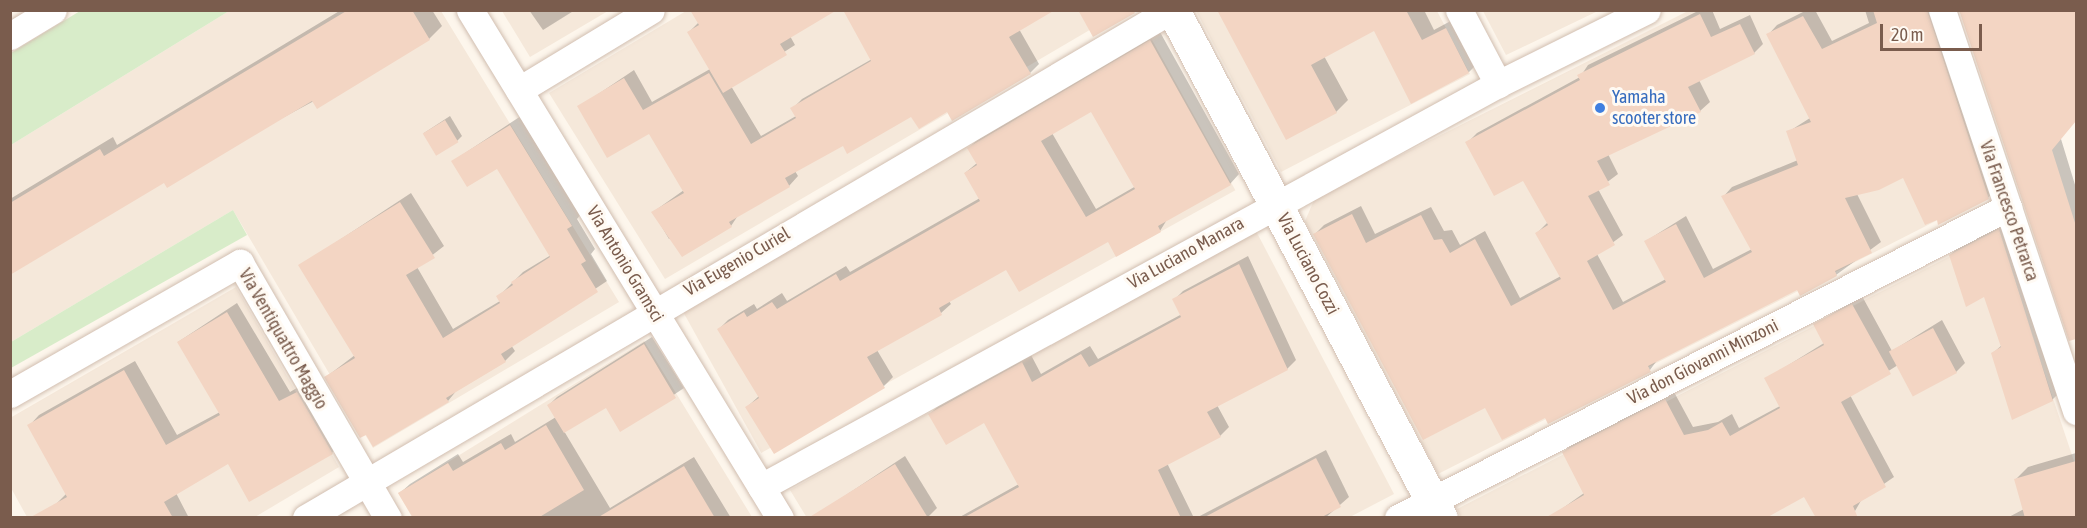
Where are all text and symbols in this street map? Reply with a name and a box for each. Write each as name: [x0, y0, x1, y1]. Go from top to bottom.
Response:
scale bar: [1883, 12, 1985, 50]
text: 20 m: [1891, 24, 1923, 45]
place label: Yamaha scooter store: [1612, 87, 1696, 130]
marker: Yamaha scooter store: [1593, 101, 1607, 115]
street label: Via Francesco Petrarca: [1975, 138, 2043, 284]
street label: Via Antonio Gramsci: [582, 202, 668, 326]
street label: Via Luciano Cozzi: [1272, 210, 1344, 318]
street label: Via Luciano Manara: [1124, 212, 1248, 294]
street label: Via Eugenio Curiel: [680, 223, 794, 301]
street label: Via Ventiquattro Maggio: [234, 265, 332, 413]
street label: Via don Giovanni Minzoni: [1624, 315, 1782, 409]

